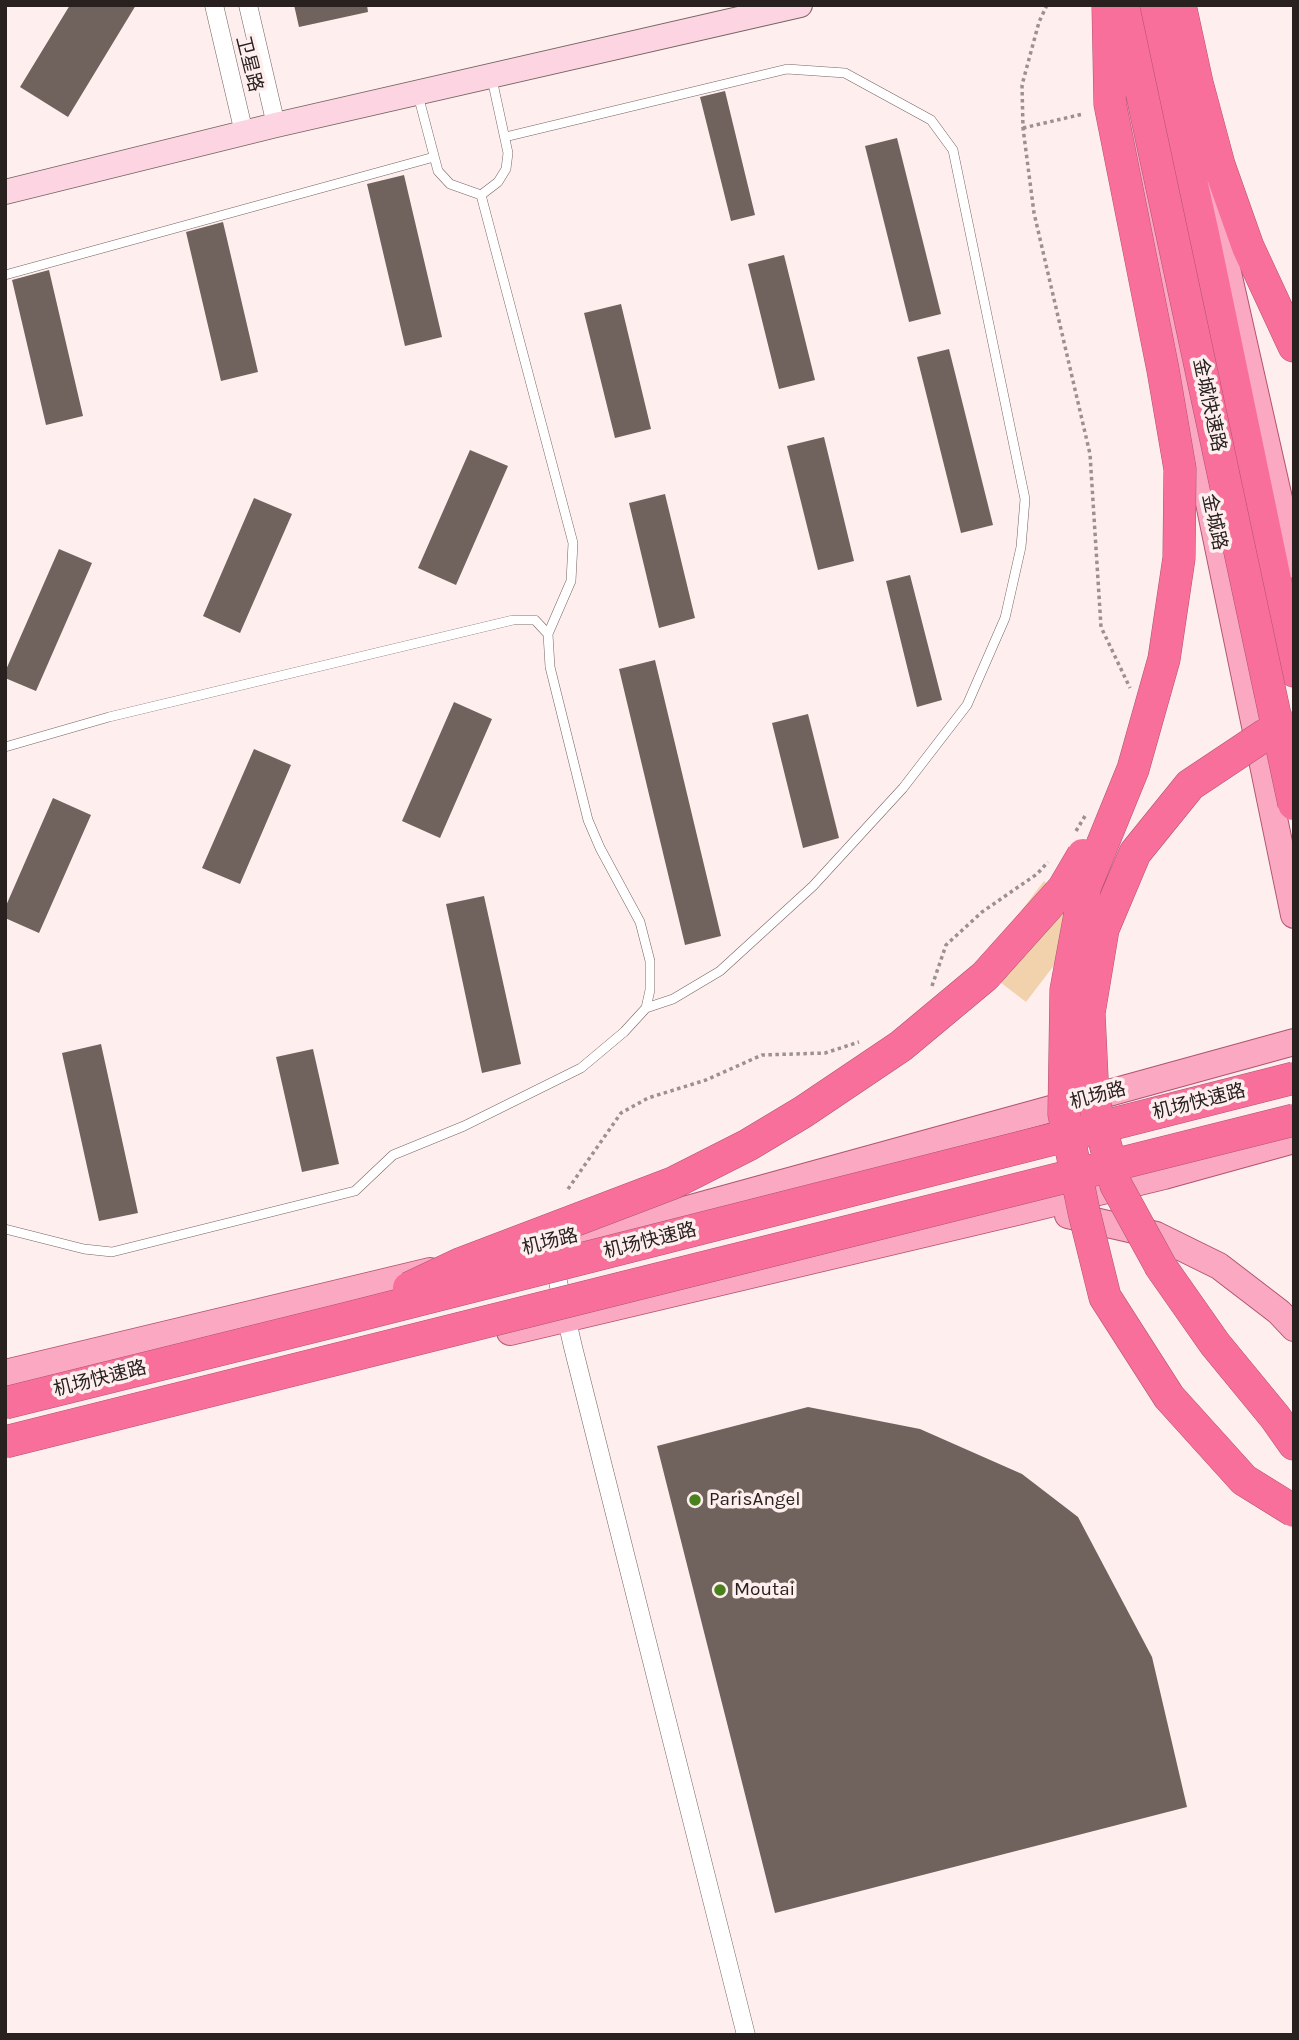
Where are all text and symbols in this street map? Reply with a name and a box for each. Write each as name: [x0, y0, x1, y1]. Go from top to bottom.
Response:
street label: 卫星路: [231, 34, 267, 94]
street label: 金城快速路: [1188, 356, 1230, 454]
street label: 金城路: [1197, 492, 1231, 552]
street label: 机场路: [1068, 1078, 1128, 1114]
street label: 机场快速路: [1150, 1079, 1248, 1125]
street label: 机场快速路: [601, 1218, 699, 1264]
street label: 机场路: [520, 1224, 580, 1260]
street label: 机场快速路: [51, 1356, 149, 1402]
place label: ParisAngel: [709, 1489, 801, 1511]
marker: ParisAngel: [687, 1492, 703, 1508]
place label: Moutai: [734, 1579, 795, 1601]
marker: Moutai: [712, 1582, 728, 1598]

